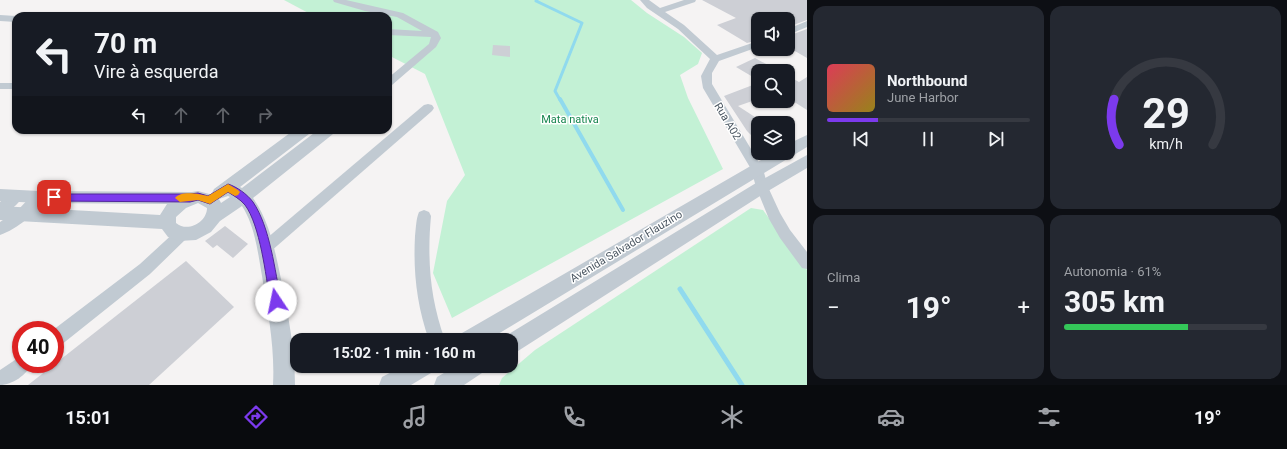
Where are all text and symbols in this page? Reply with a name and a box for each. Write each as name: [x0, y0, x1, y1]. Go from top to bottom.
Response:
map controls: [751, 12, 795, 160]
button: sound: [751, 12, 795, 56]
text: 70 m: [94, 27, 157, 60]
icon: left: [28, 28, 80, 80]
text: Vire à esquerda: [94, 61, 218, 82]
button: search: [751, 64, 795, 108]
text: Northbound: [887, 72, 968, 90]
text: 29: [1142, 89, 1189, 138]
text: June Harbor: [887, 90, 959, 105]
street label: Rua A02: [711, 100, 744, 142]
icon: left: [128, 104, 150, 126]
icon: ahead: [170, 104, 192, 126]
icon: ahead: [212, 104, 234, 126]
icon: right: [254, 104, 276, 126]
park label: Mata nativa: [541, 113, 599, 126]
button: layers: [751, 116, 795, 160]
icon: previous: [850, 128, 872, 150]
icon: pause: [917, 128, 939, 150]
icon: next: [985, 128, 1007, 150]
text: km/h: [1149, 136, 1182, 152]
pin: [37, 180, 71, 214]
icon: arrive: [43, 186, 65, 208]
street label: Avenida Salvador Flauzino: [568, 208, 685, 285]
text: Autonomia · 61%: [1064, 264, 1161, 279]
text: Clima: [827, 270, 860, 285]
position arrow: [255, 280, 297, 322]
text: 305 km: [1064, 284, 1165, 319]
text: 19°: [905, 290, 952, 325]
text: −: [827, 295, 840, 320]
text: +: [1018, 295, 1030, 320]
speed limit sign: 40: [12, 321, 64, 373]
text: 15:02 · 1 min · 160 m: [333, 344, 475, 362]
icon: directions: [242, 403, 270, 431]
icon: music: [401, 403, 429, 431]
icon: phone: [560, 403, 588, 431]
icon: climate: [718, 403, 746, 431]
icon: car: [877, 403, 905, 431]
icon: filters: [1035, 403, 1063, 431]
text: 15:01: [65, 407, 112, 428]
text: 19°: [1194, 407, 1222, 428]

